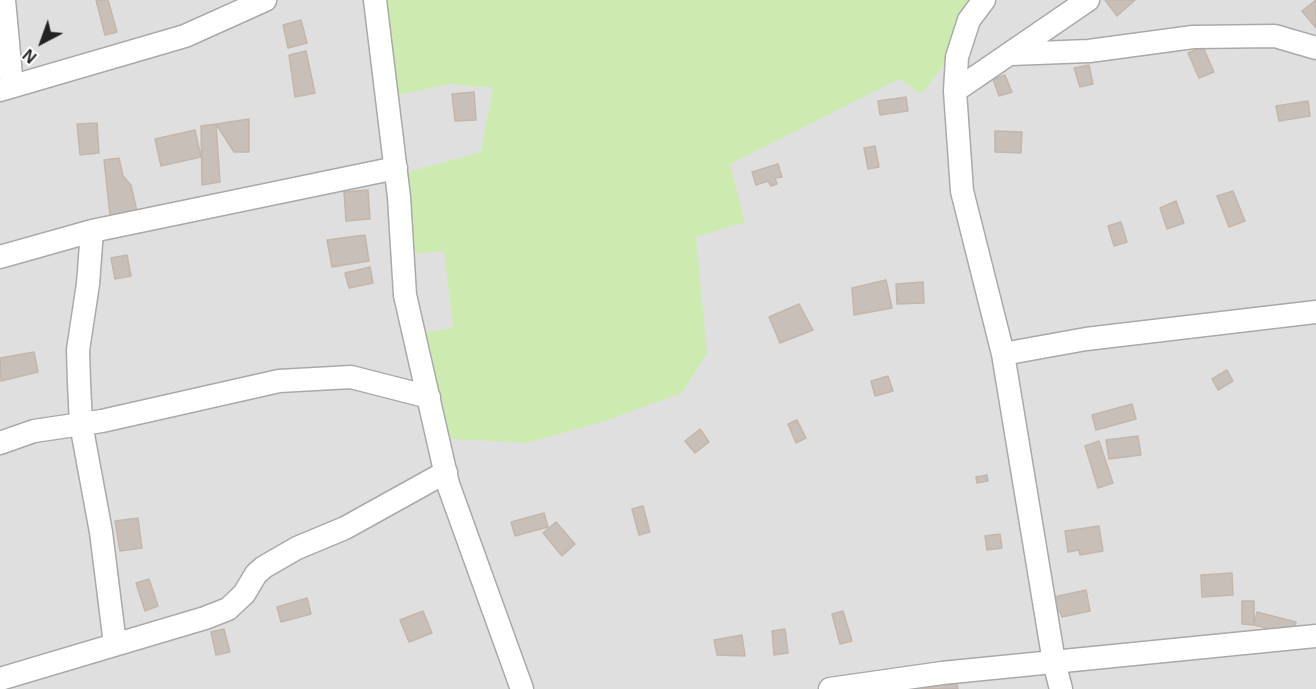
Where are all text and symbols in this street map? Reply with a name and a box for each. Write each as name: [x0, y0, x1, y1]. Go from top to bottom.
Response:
north arrow: [12, 12, 72, 72]
text: N: [20, 46, 40, 66]

